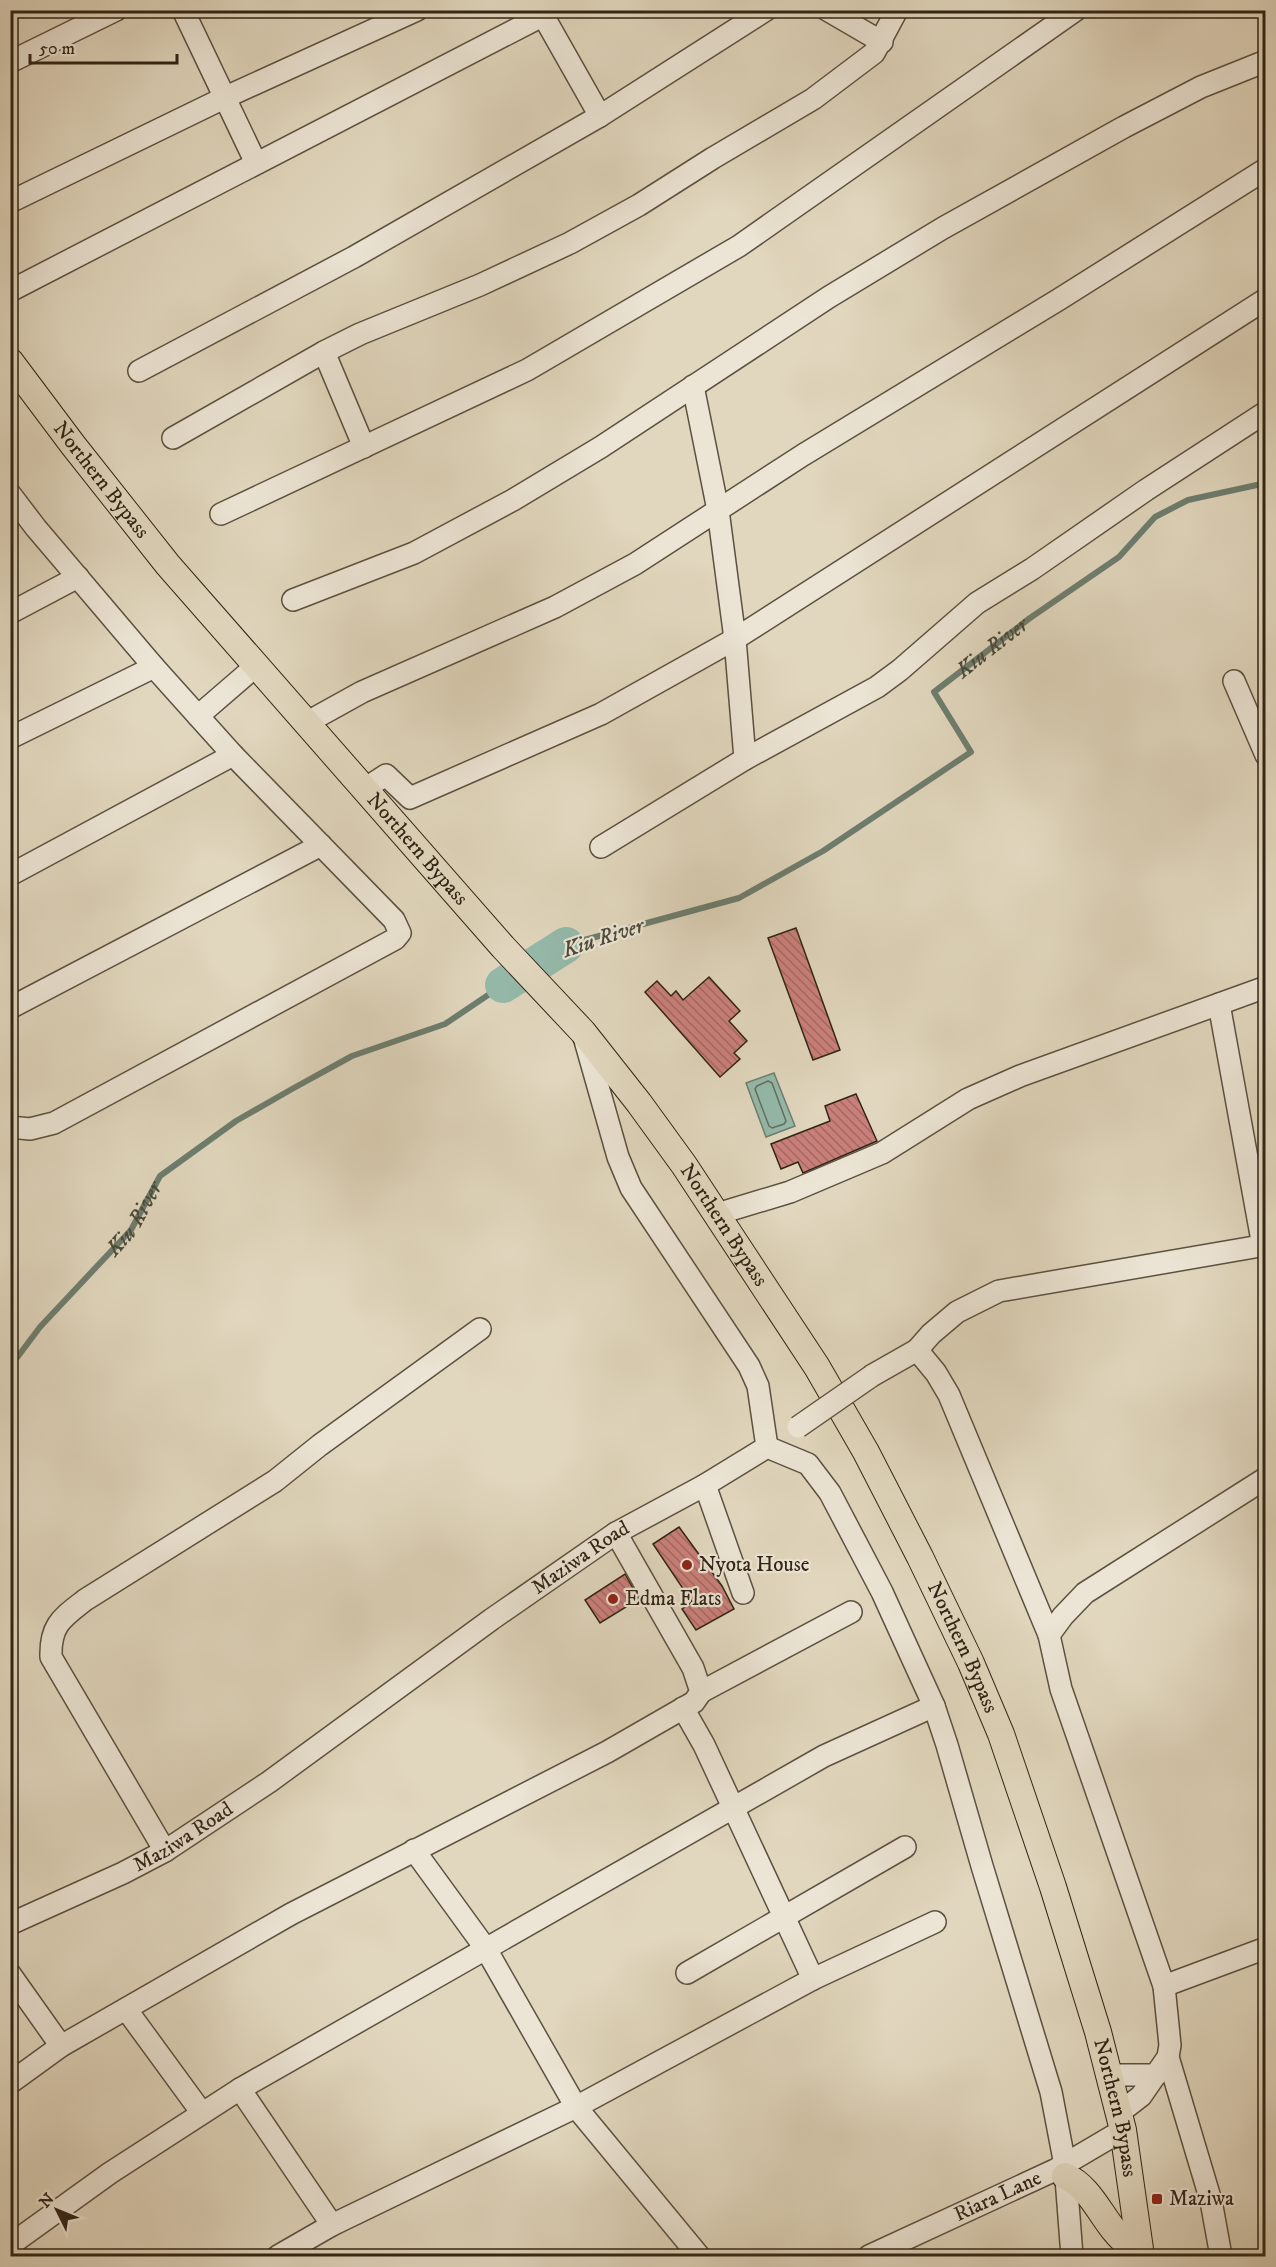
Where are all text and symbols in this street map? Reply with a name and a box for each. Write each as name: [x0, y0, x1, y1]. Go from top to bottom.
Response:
scale bar: [30, 27, 177, 65]
text: 50 m: [39, 38, 75, 60]
street label: Northern Bypass: [47, 417, 155, 544]
water label: Kiu River: [949, 610, 1035, 684]
street label: Northern Bypass: [361, 787, 474, 911]
water label: Kiu River: [558, 912, 649, 964]
street label: Northern Bypass: [674, 1159, 773, 1291]
water label: Kiu River: [99, 1175, 169, 1263]
street label: Maziwa Road: [527, 1515, 634, 1601]
place label: Nyota House: [699, 1552, 810, 1578]
marker: Nyota House: [680, 1558, 694, 1572]
street label: Northern Bypass: [921, 1578, 1004, 1717]
place label: Edma Flats: [625, 1586, 721, 1612]
marker: Edma Flats: [606, 1592, 620, 1606]
street label: Maziwa Road: [129, 1796, 239, 1878]
street label: Northern Bypass: [1087, 2036, 1143, 2179]
street label: Riara Lane: [950, 2165, 1046, 2228]
north arrow: [27, 2180, 87, 2240]
place label: Maziwa: [1169, 2186, 1234, 2212]
text: N: [35, 2189, 59, 2212]
marker: Maziwa: [1150, 2192, 1164, 2206]

